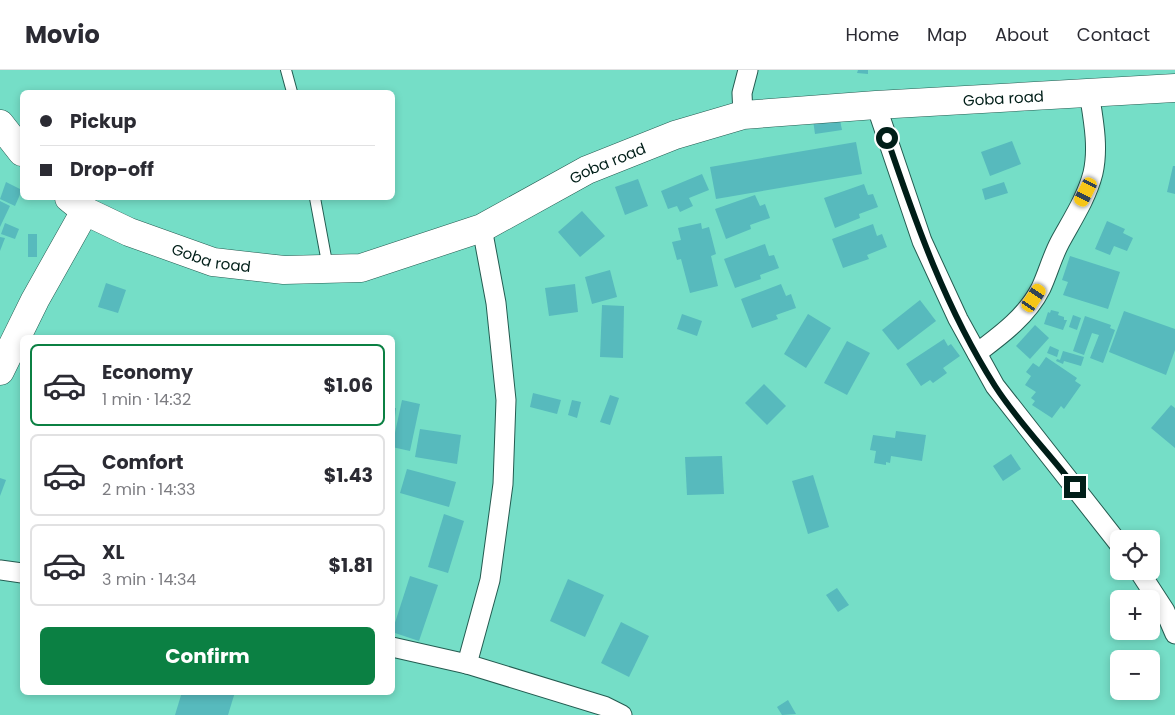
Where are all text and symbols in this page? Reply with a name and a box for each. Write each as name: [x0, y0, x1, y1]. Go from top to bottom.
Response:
text: Movio: [25, 18, 100, 51]
text: Home: [845, 22, 899, 47]
text: Map: [927, 22, 967, 47]
text: About: [995, 22, 1049, 47]
text: Contact: [1077, 22, 1150, 47]
street label: Goba road: [962, 85, 1044, 111]
text: Pickup: [70, 108, 136, 135]
route start: [876, 127, 898, 149]
street label: Goba road: [565, 137, 649, 188]
text: Drop-off: [70, 156, 154, 183]
car: [1072, 175, 1099, 209]
street label: Goba road: [169, 238, 252, 277]
car: [1019, 281, 1048, 315]
text: Economy: [102, 359, 193, 386]
icon: car: [42, 363, 87, 408]
text: $1.06: [324, 372, 373, 399]
text: 1 min · 14:32: [102, 388, 191, 411]
text: Comfort: [102, 449, 184, 476]
icon: car: [42, 453, 87, 498]
text: $1.43: [324, 462, 373, 489]
route end: [1064, 476, 1086, 498]
text: 2 min · 14:33: [102, 478, 196, 501]
map controls: [1110, 530, 1160, 700]
button: locate: [1110, 530, 1160, 580]
text: XL: [102, 539, 125, 566]
icon: car: [42, 543, 87, 588]
text: $1.81: [329, 552, 373, 579]
text: 3 min · 14:34: [102, 568, 196, 591]
button: +: [1110, 590, 1160, 640]
button: Confirm: [40, 627, 375, 685]
button: −: [1110, 650, 1160, 700]

